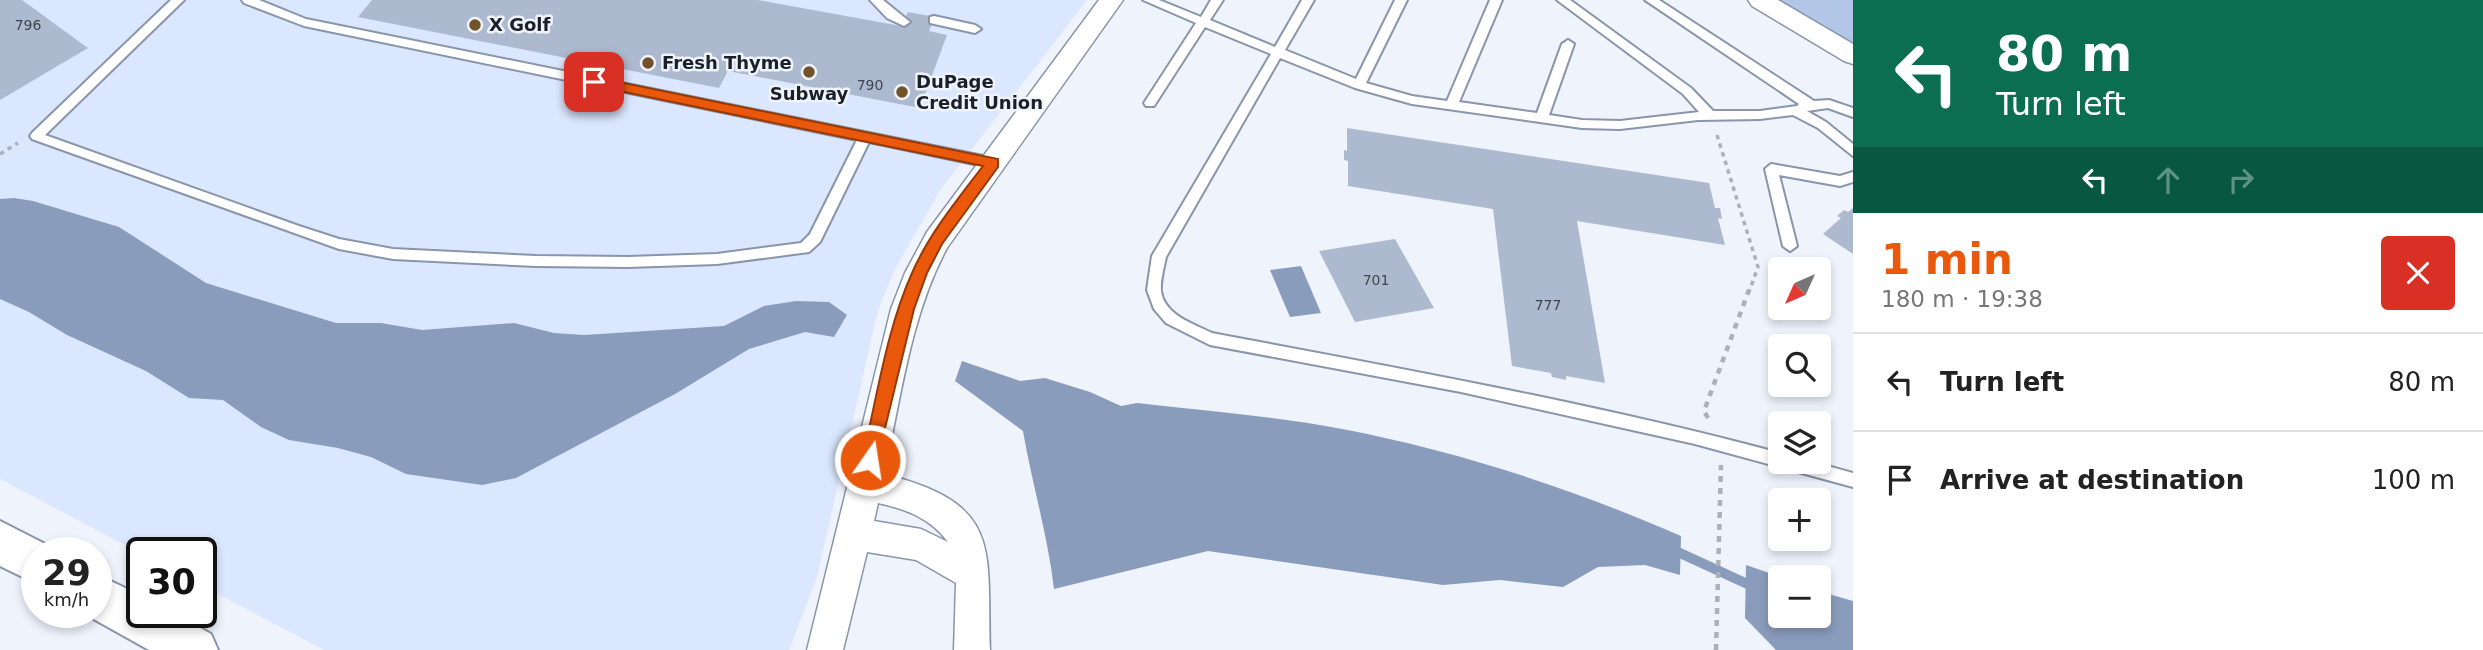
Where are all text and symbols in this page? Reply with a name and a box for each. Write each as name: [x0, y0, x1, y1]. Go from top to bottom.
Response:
place label: X Golf: [489, 14, 550, 35]
house number: 796: [15, 17, 41, 33]
marker: X Golf: [467, 17, 483, 33]
text: 80 m: [1996, 26, 2132, 83]
icon: left: [1881, 28, 1972, 119]
pin: [564, 52, 624, 112]
place label: Fresh Thyme: [662, 52, 792, 73]
marker: Fresh Thyme: [640, 55, 656, 71]
icon: arrive: [575, 63, 613, 101]
marker: Subway: [801, 64, 817, 80]
place label: DuPage Credit Union: [916, 71, 1043, 113]
house number: 790: [857, 77, 883, 93]
place label: Subway: [770, 83, 849, 104]
marker: DuPage Credit Union: [894, 84, 910, 100]
text: Turn left: [1996, 85, 2126, 123]
icon: left: [2076, 161, 2114, 199]
icon: ahead: [2149, 161, 2187, 199]
icon: right: [2222, 161, 2260, 199]
text: 1 min: [1881, 235, 2013, 284]
button: close: [2381, 236, 2455, 310]
north arrow: [1768, 257, 1830, 320]
map controls: [1768, 257, 1831, 628]
house number: 701: [1363, 272, 1389, 288]
text: 180 m · 19:38: [1881, 286, 2043, 312]
house number: 777: [1535, 297, 1561, 313]
button: search: [1768, 334, 1831, 397]
icon: left: [1881, 363, 1919, 401]
text: Turn left: [1940, 367, 2064, 397]
text: 80 m: [2388, 367, 2455, 397]
button: layers: [1768, 411, 1831, 474]
position arrow: [833, 423, 907, 497]
icon: arrive: [1881, 461, 1919, 499]
text: Arrive at destination: [1940, 465, 2244, 495]
text: 100 m: [2372, 465, 2455, 495]
button: +: [1768, 488, 1831, 551]
speed limit sign: 30: [126, 537, 217, 628]
text: 29: [42, 553, 91, 593]
button: −: [1768, 565, 1831, 628]
text: km/h: [44, 589, 89, 610]

